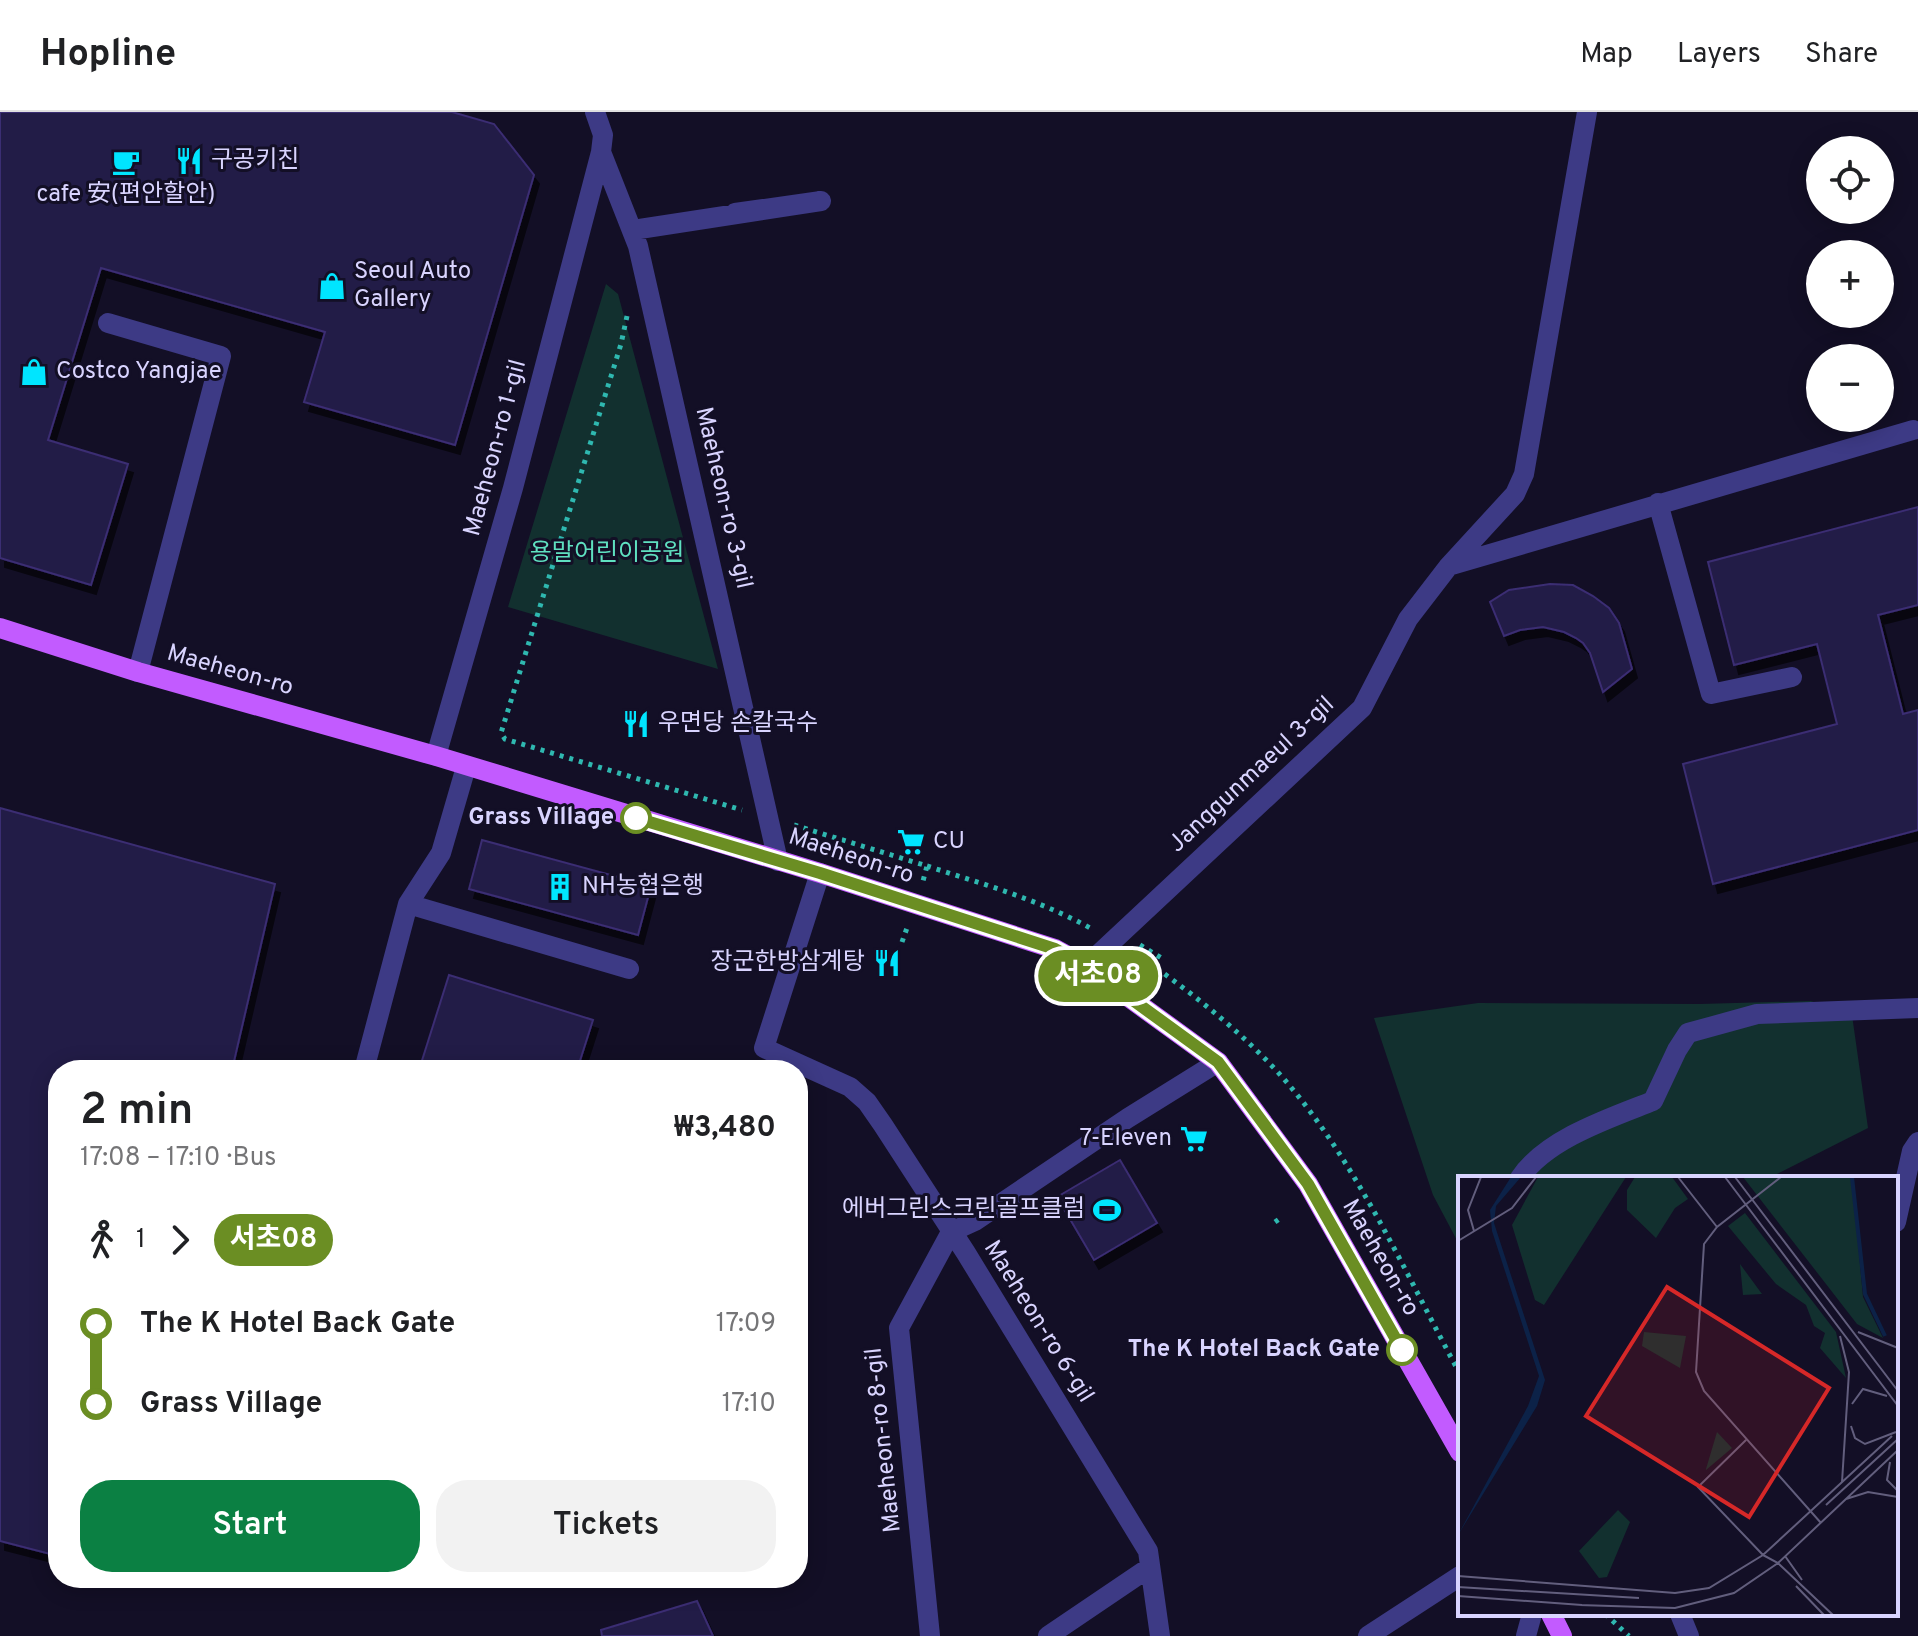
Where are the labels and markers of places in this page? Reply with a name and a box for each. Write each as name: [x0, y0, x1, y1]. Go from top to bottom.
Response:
restaurant icon: 구공키친: [174, 146, 204, 176]
place label: 구공키친: [211, 146, 299, 176]
cafe icon: cafe 安(편안할안): [111, 147, 141, 177]
place label: cafe 安(편안할안): [36, 180, 216, 210]
place label: Seoul Auto Gallery: [354, 257, 471, 315]
shop icon: Seoul Auto Gallery: [317, 271, 347, 301]
shop icon: Costco Yangjae: [19, 357, 49, 387]
place label: Costco Yangjae: [56, 357, 222, 387]
restaurant icon: 우면당 손칼국수: [621, 709, 651, 739]
place label: 우면당 손칼국수: [658, 709, 818, 739]
place label: Grass Village: [468, 803, 614, 833]
marker: Grass Village: [621, 803, 651, 833]
supermarket icon: CU: [896, 827, 926, 857]
place label: CU: [933, 827, 965, 857]
building icon: NH농협은행: [545, 872, 575, 902]
place label: NH농협은행: [582, 872, 704, 902]
place label: 장군한방삼계탕: [710, 948, 865, 978]
restaurant icon: 장군한방삼계탕: [872, 948, 902, 978]
place label: 7-Eleven: [1079, 1124, 1172, 1154]
supermarket icon: 7-Eleven: [1179, 1124, 1209, 1154]
place label: 에버그린스크린골프클럼: [842, 1195, 1085, 1225]
sports icon: 에버그린스크린골프클럼: [1092, 1195, 1122, 1225]
place label: The K Hotel Back Gate: [1128, 1335, 1380, 1365]
marker: The K Hotel Back Gate: [1387, 1335, 1417, 1365]

